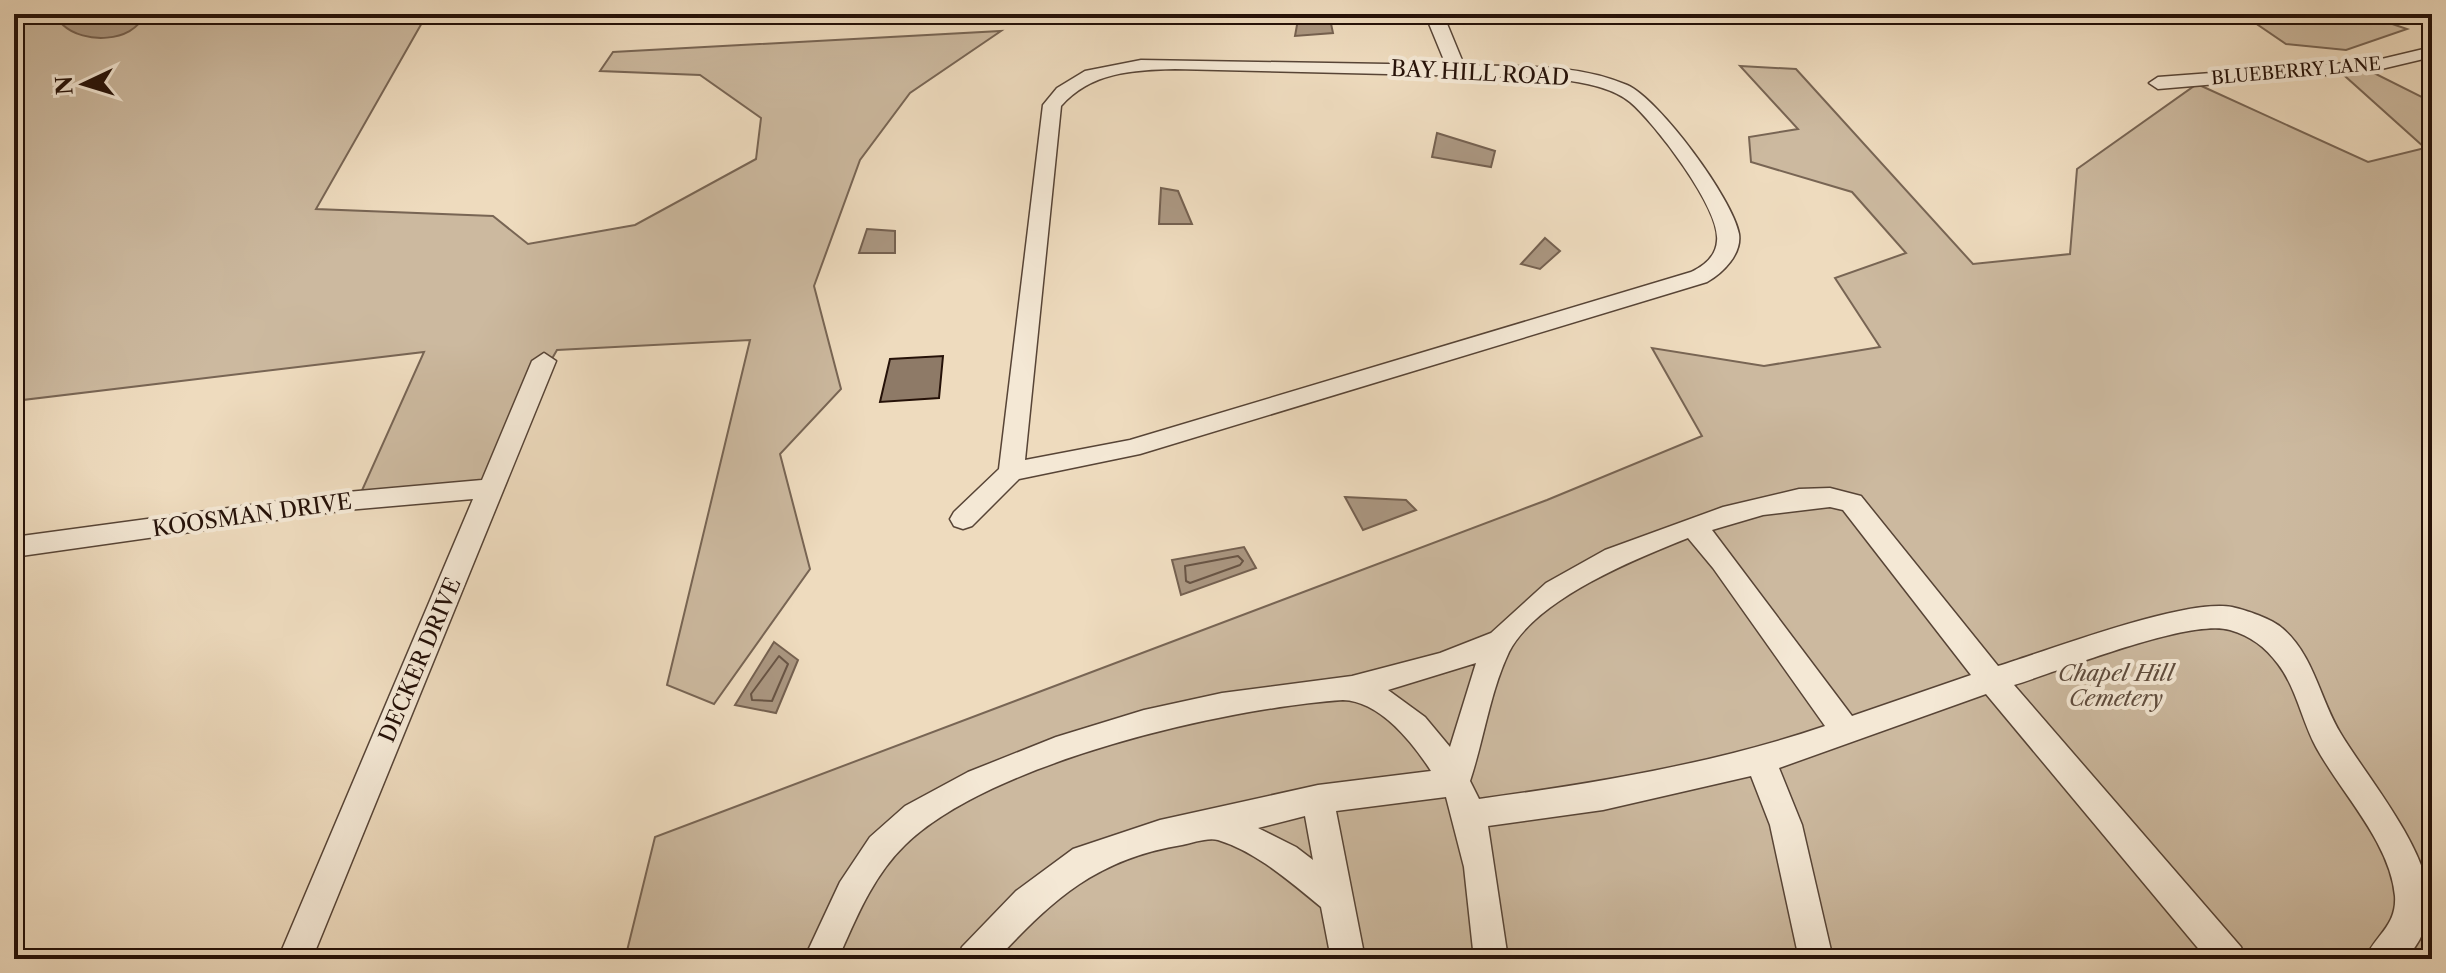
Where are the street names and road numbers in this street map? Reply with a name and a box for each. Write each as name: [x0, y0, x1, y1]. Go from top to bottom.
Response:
street label: BLUEBERRY LANE: [2210, 53, 2382, 89]
street label: BAY HILL ROAD: [1390, 55, 1570, 91]
street label: KOOSMAN DRIVE: [150, 488, 354, 542]
street label: DECKER DRIVE: [373, 574, 467, 746]

